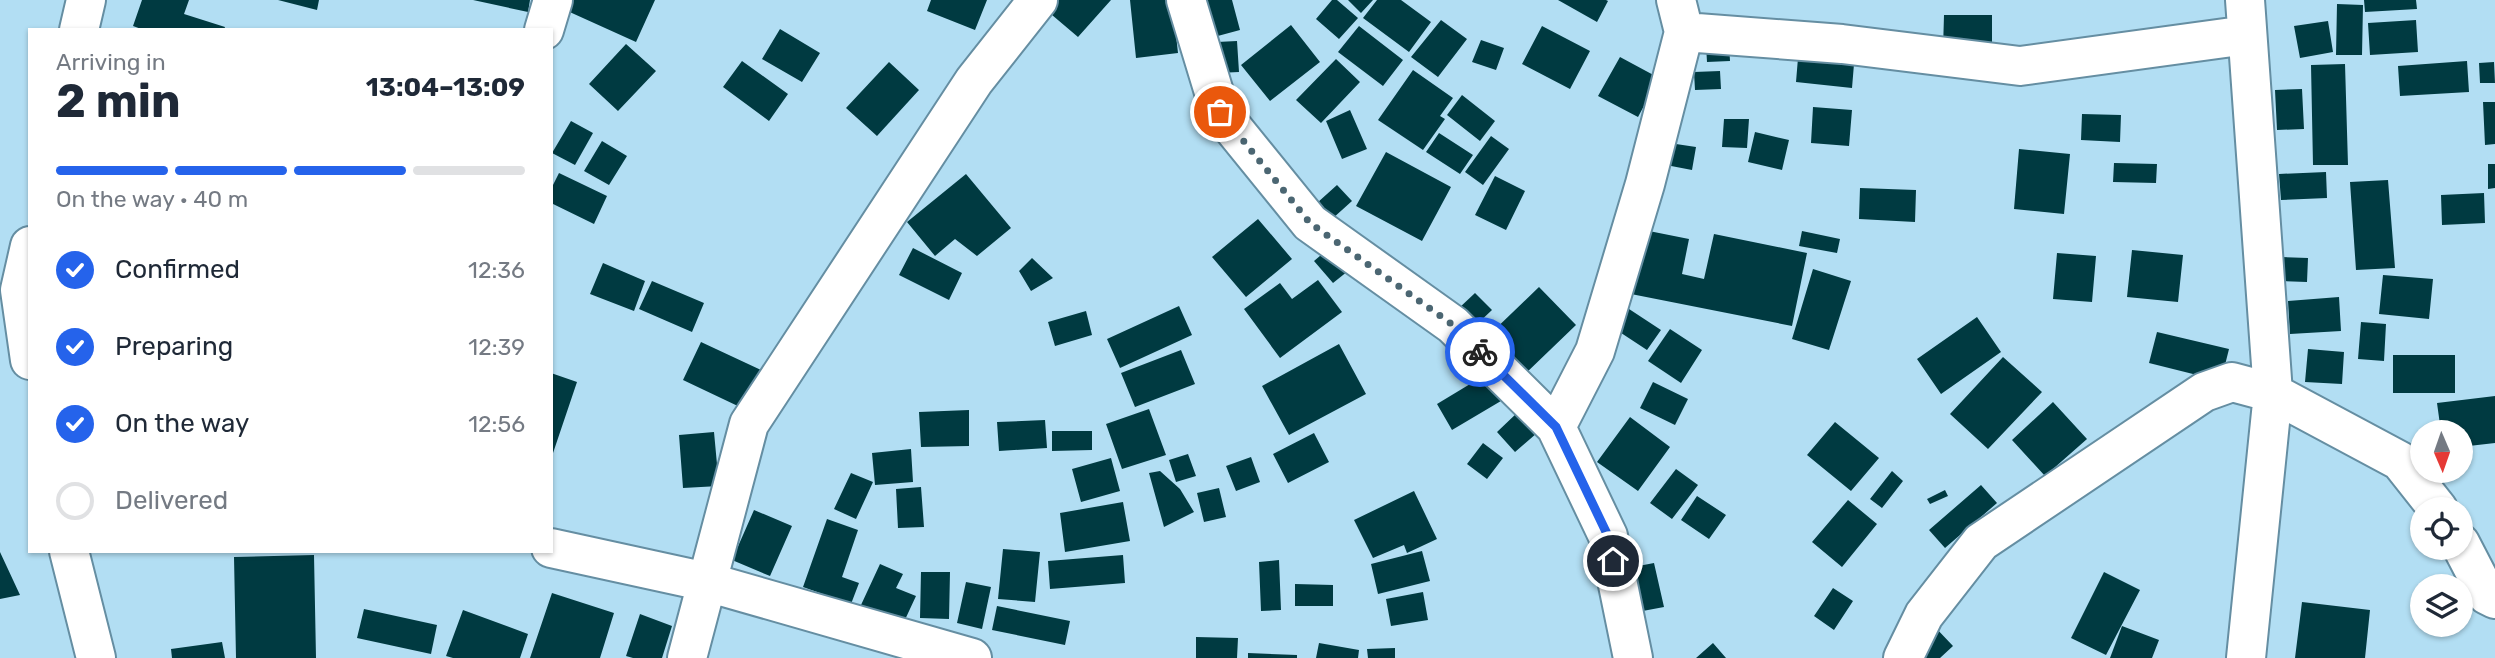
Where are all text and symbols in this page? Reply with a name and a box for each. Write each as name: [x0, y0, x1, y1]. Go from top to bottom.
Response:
text: Arriving in: [56, 48, 166, 76]
text: 13:04–13:09: [366, 72, 525, 103]
text: 2 min: [56, 74, 181, 129]
pin: [1190, 82, 1250, 142]
icon: bag: [1201, 93, 1239, 131]
text: On the way · 40 m: [56, 185, 248, 213]
icon: check: [56, 251, 94, 289]
text: Confirmed: [115, 254, 240, 285]
text: 12:36: [468, 256, 525, 284]
courier: [1445, 317, 1515, 387]
icon: check: [56, 328, 94, 366]
text: Preparing: [115, 331, 233, 362]
text: 12:39: [468, 333, 525, 361]
icon: bike: [1461, 333, 1499, 371]
icon: check: [56, 405, 94, 443]
text: On the way: [115, 408, 249, 439]
text: 12:56: [468, 410, 525, 438]
north arrow: [2410, 420, 2473, 483]
map controls: [2410, 420, 2473, 637]
text: Delivered: [115, 485, 228, 516]
button: locate: [2410, 497, 2473, 560]
pin: [1583, 531, 1643, 591]
icon: home: [1594, 542, 1632, 580]
button: layers: [2410, 574, 2473, 637]

